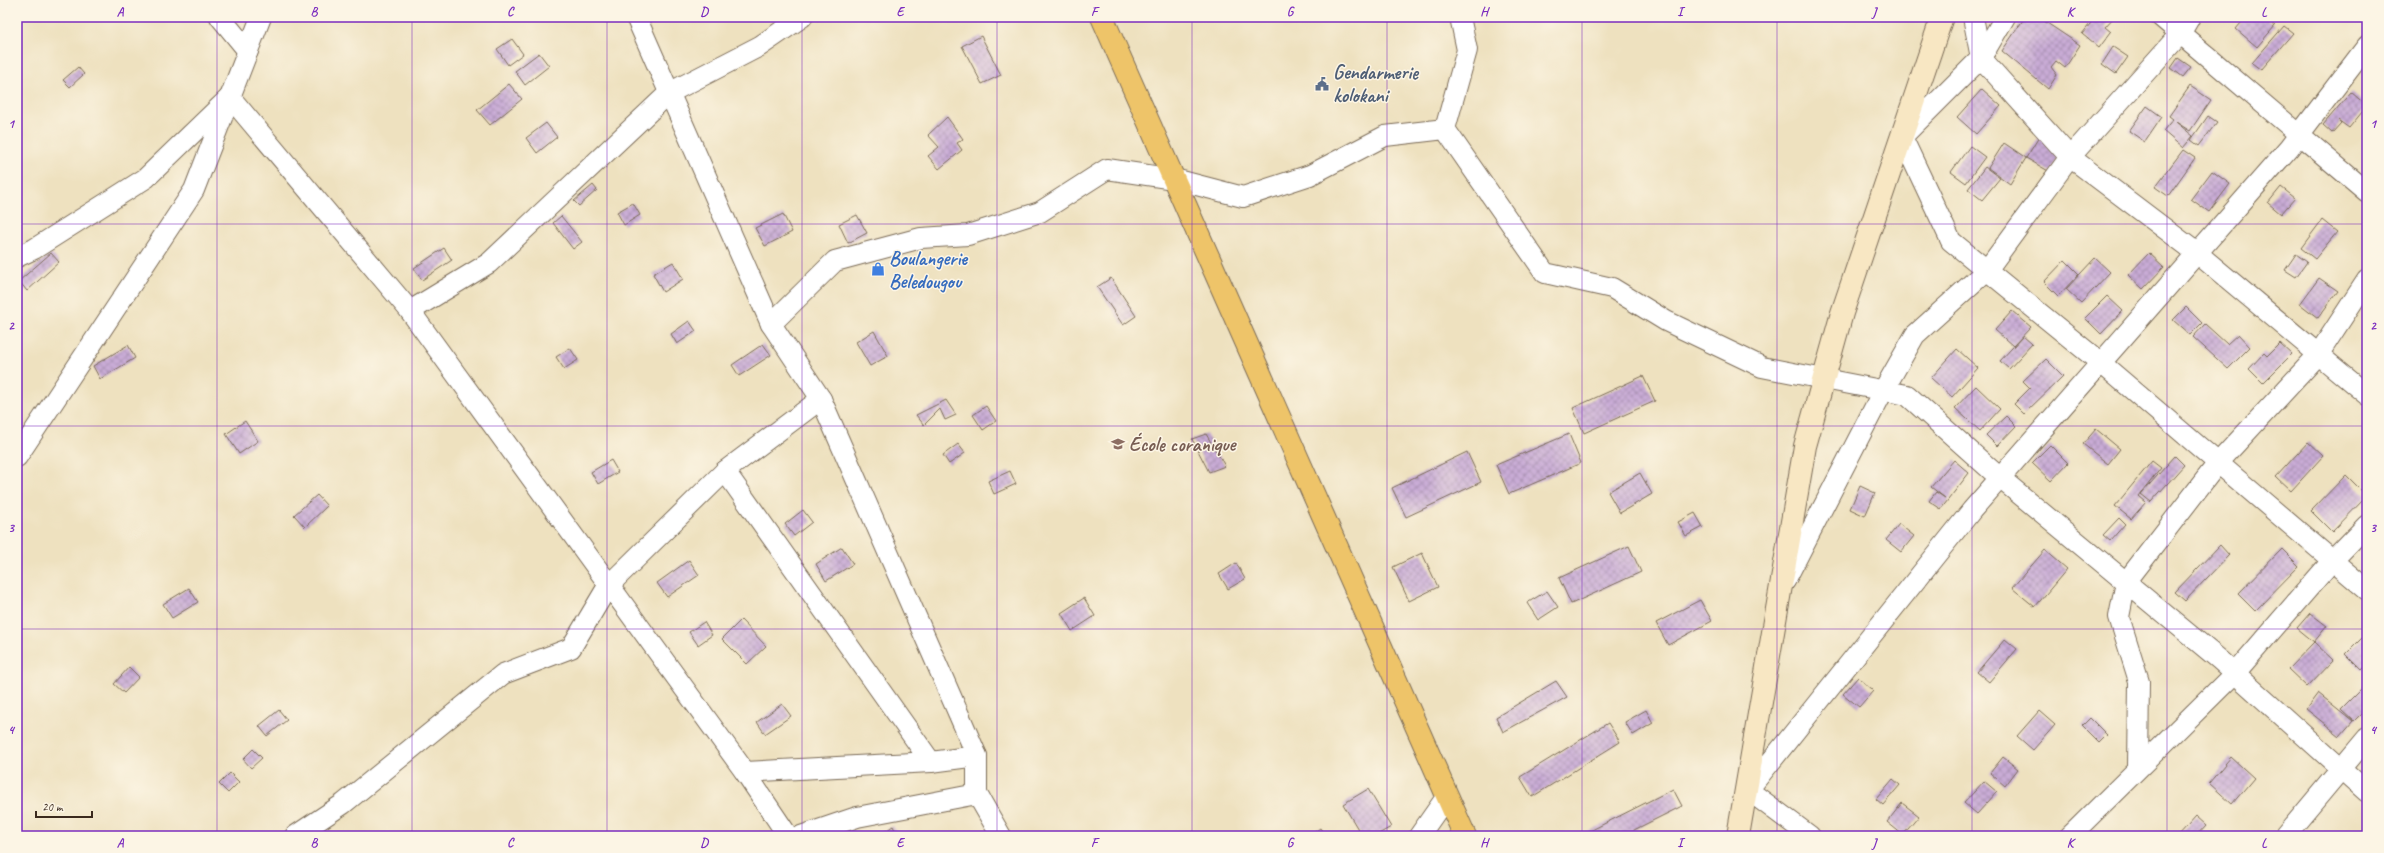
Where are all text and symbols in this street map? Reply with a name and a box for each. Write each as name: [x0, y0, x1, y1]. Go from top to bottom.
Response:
text: A: [117, 4, 125, 20]
text: B: [311, 4, 319, 20]
text: C: [507, 4, 515, 20]
text: D: [700, 4, 709, 20]
text: E: [897, 4, 906, 20]
text: F: [1091, 4, 1100, 20]
text: G: [1287, 4, 1295, 20]
text: H: [1480, 4, 1490, 20]
text: I: [1677, 4, 1686, 20]
text: J: [1871, 4, 1878, 20]
text: K: [2067, 4, 2077, 20]
text: L: [2261, 4, 2268, 20]
place label: Gendarmerie kolokani: [1333, 60, 1419, 108]
public building icon: Gendarmerie kolokani: [1314, 76, 1330, 92]
text: 1: [8, 116, 16, 132]
text: 1: [2370, 116, 2378, 132]
place label: Boulangerie Beledougou: [889, 246, 968, 294]
shop icon: Boulangerie Beledougou: [870, 261, 886, 277]
text: 2: [8, 318, 15, 334]
text: 2: [2370, 318, 2377, 334]
place label: École coranique: [1129, 432, 1237, 457]
school or university icon: École coranique: [1110, 436, 1126, 452]
text: 3: [8, 520, 15, 536]
text: 3: [2370, 520, 2377, 536]
text: 4: [8, 722, 16, 738]
text: 4: [2370, 722, 2378, 738]
scale bar: [36, 793, 92, 819]
text: 20 m: [42, 799, 64, 815]
text: A: [117, 835, 125, 851]
text: B: [311, 835, 319, 851]
text: C: [507, 835, 515, 851]
text: D: [700, 835, 709, 851]
text: E: [897, 835, 906, 851]
text: F: [1091, 835, 1100, 851]
text: G: [1287, 835, 1295, 851]
text: H: [1480, 835, 1490, 851]
text: I: [1677, 835, 1686, 851]
text: J: [1871, 835, 1878, 851]
text: K: [2067, 835, 2077, 851]
text: L: [2261, 835, 2268, 851]

